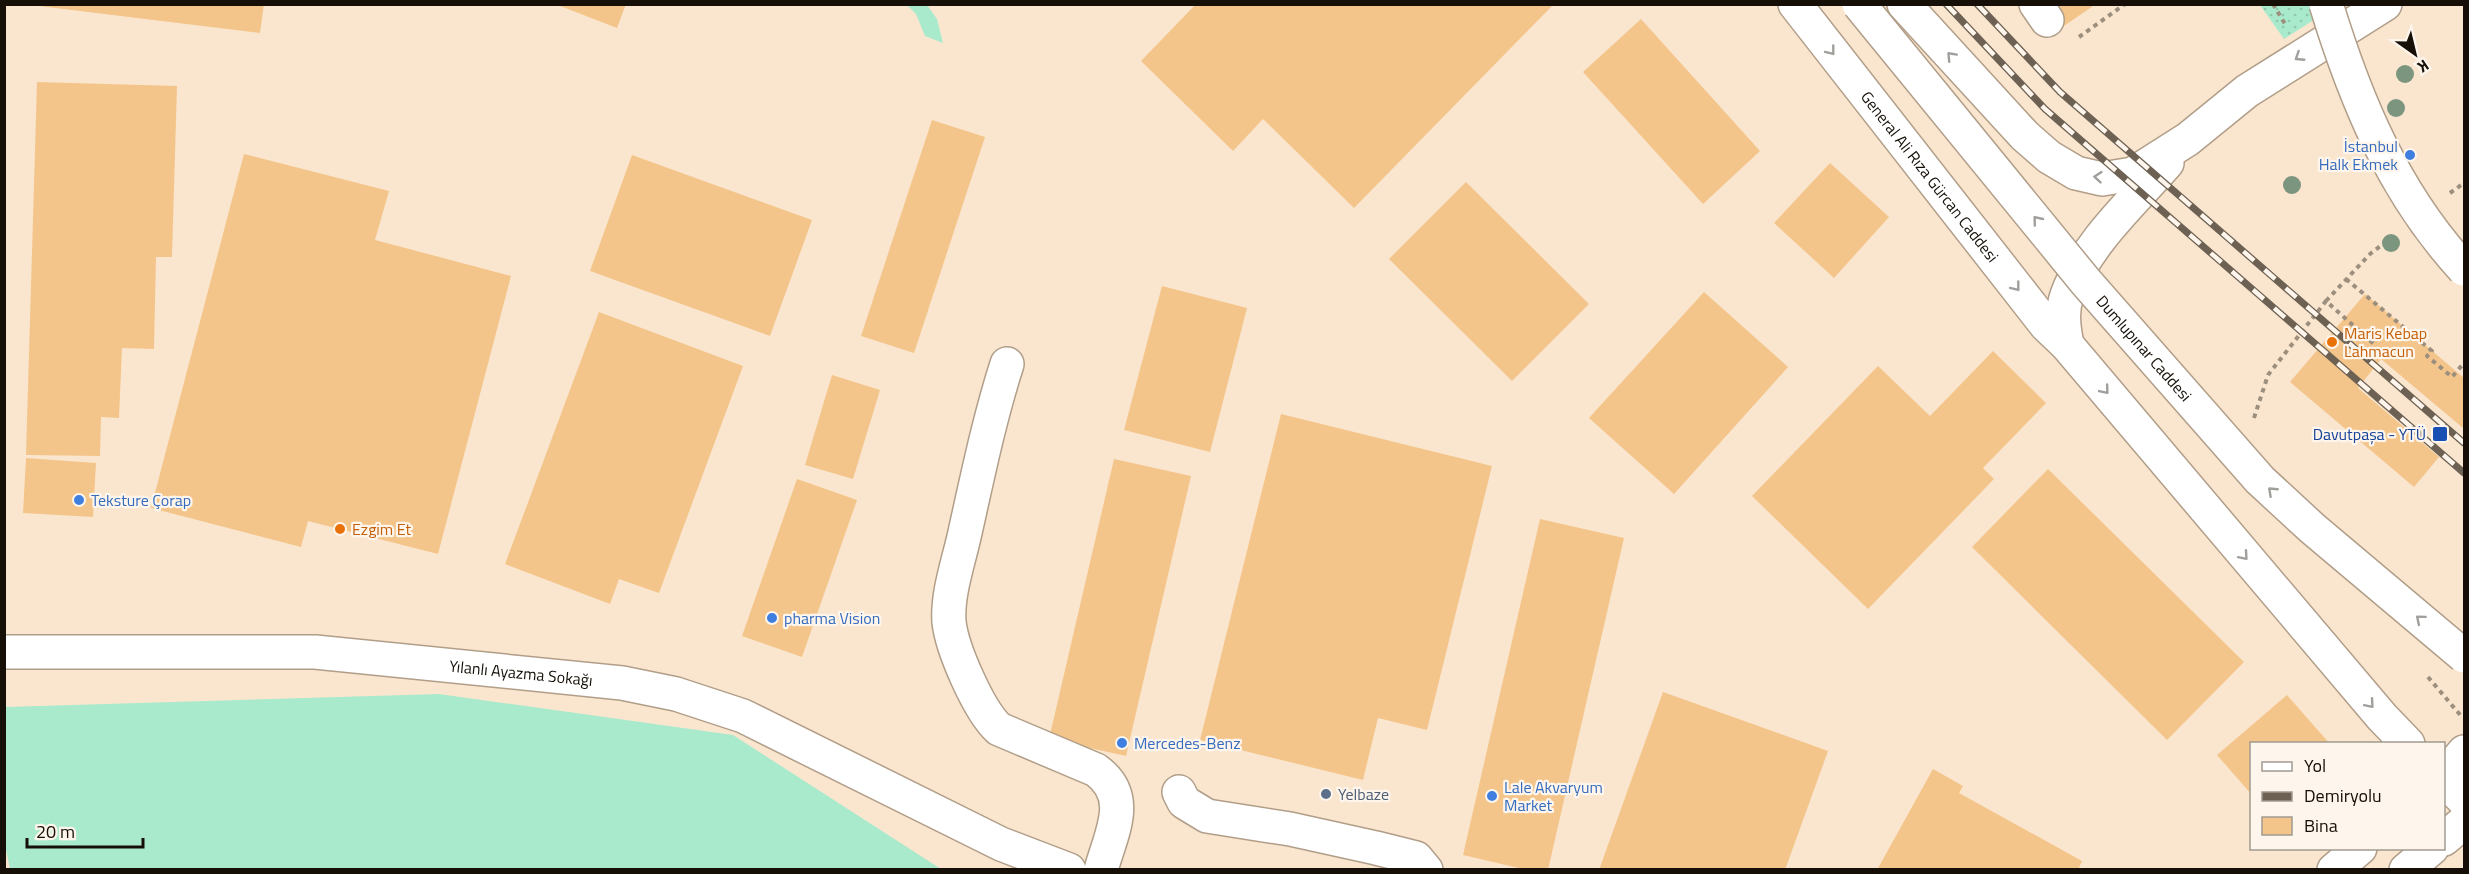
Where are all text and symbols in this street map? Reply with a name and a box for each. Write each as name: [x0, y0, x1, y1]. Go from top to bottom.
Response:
north arrow: [2385, 24, 2445, 84]
one-way arrow: [1823, 44, 1834, 55]
one-way arrow: [2295, 50, 2306, 61]
one-way arrow: [1947, 52, 1958, 62]
text: K: [2412, 54, 2434, 79]
street label: General Ali Rıza Gürcan Caddesi: [1855, 86, 2005, 267]
place label: İstanbul Halk Ekmek: [2319, 134, 2398, 176]
marker: İstanbul Halk Ekmek: [2403, 148, 2417, 162]
one-way arrow: [2093, 171, 2103, 184]
one-way arrow: [2033, 215, 2044, 226]
one-way arrow: [2009, 280, 2020, 291]
street label: Dumlupınar Caddesi: [2091, 290, 2198, 407]
place label: Maris Kebap Lahmacun: [2344, 321, 2427, 363]
marker: Maris Kebap Lahmacun: [2325, 335, 2339, 349]
one-way arrow: [2098, 383, 2109, 394]
place label: Davutpaşa - YTÜ: [2313, 422, 2426, 446]
marker: Davutpaşa - YTÜ: [2431, 425, 2449, 443]
one-way arrow: [2268, 487, 2279, 498]
place label: Teksture Çorap: [91, 488, 191, 512]
marker: Teksture Çorap: [72, 493, 86, 507]
place label: Ezgim Et: [352, 517, 412, 541]
marker: Ezgim Et: [333, 522, 347, 536]
one-way arrow: [2236, 549, 2247, 560]
place label: pharma Vision: [784, 606, 880, 630]
marker: pharma Vision: [765, 611, 779, 625]
one-way arrow: [2416, 615, 2427, 626]
street label: Yılanlı Ayazma Sokağı: [448, 654, 594, 692]
one-way arrow: [2363, 697, 2374, 708]
place label: Mercedes-Benz: [1134, 731, 1240, 755]
marker: Mercedes-Benz: [1115, 736, 1129, 750]
legend: [2250, 742, 2445, 850]
text: Yol: [2304, 752, 2326, 779]
place label: Lale Akvaryum Market: [1504, 775, 1603, 817]
place label: Yelbaze: [1338, 782, 1389, 806]
text: Demiryolu: [2304, 782, 2382, 809]
marker: Yelbaze: [1319, 787, 1333, 801]
marker: Lale Akvaryum Market: [1485, 789, 1499, 803]
scale bar: [27, 811, 142, 849]
text: Bina: [2304, 812, 2338, 839]
text: 20 m: [36, 818, 75, 845]

